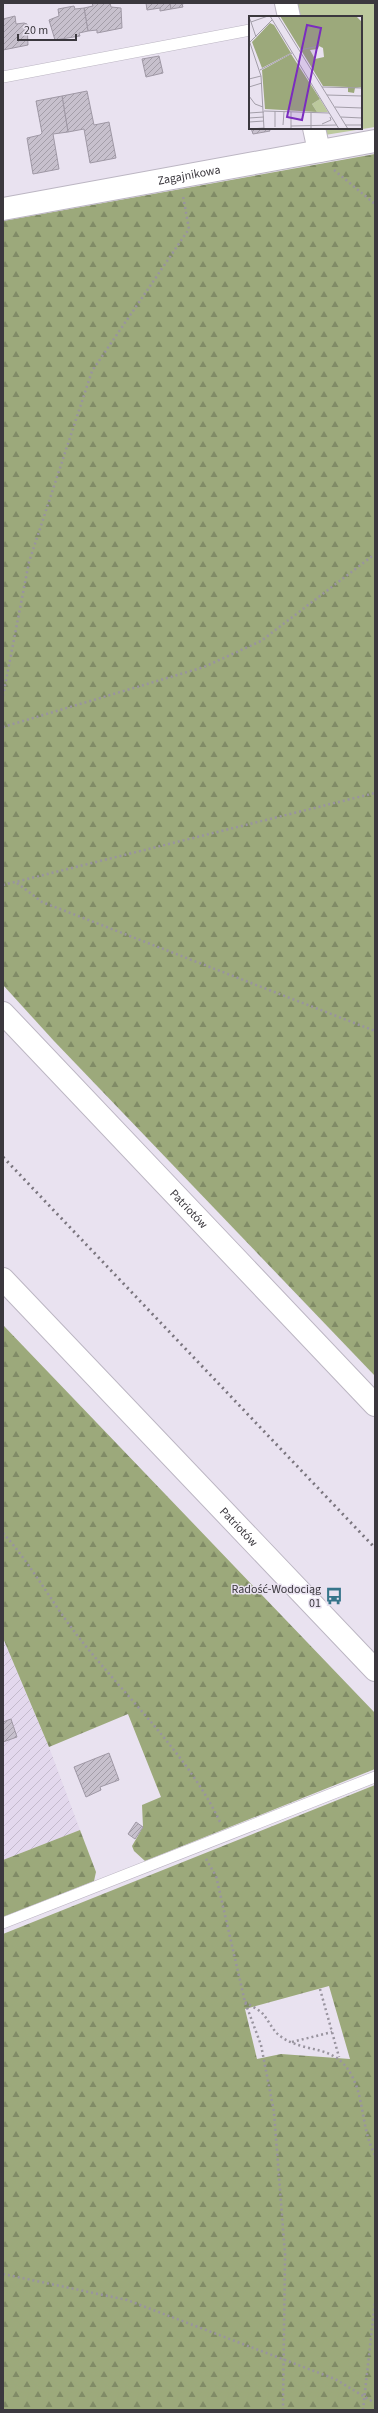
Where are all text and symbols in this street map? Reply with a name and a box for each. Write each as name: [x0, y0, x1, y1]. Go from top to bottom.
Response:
scale bar: [18, 16, 76, 42]
inset map: [249, 16, 362, 129]
text: 20 m: [24, 22, 48, 39]
street label: Zagajnikowa: [156, 161, 222, 189]
street label: Patriotów: [166, 1185, 212, 1233]
street label: Patriotów: [216, 1503, 262, 1551]
place label: Radość-Wodociąg 01: [232, 1581, 321, 1612]
bus stop icon: Radość-Wodociąg 01: [324, 1586, 344, 1606]

